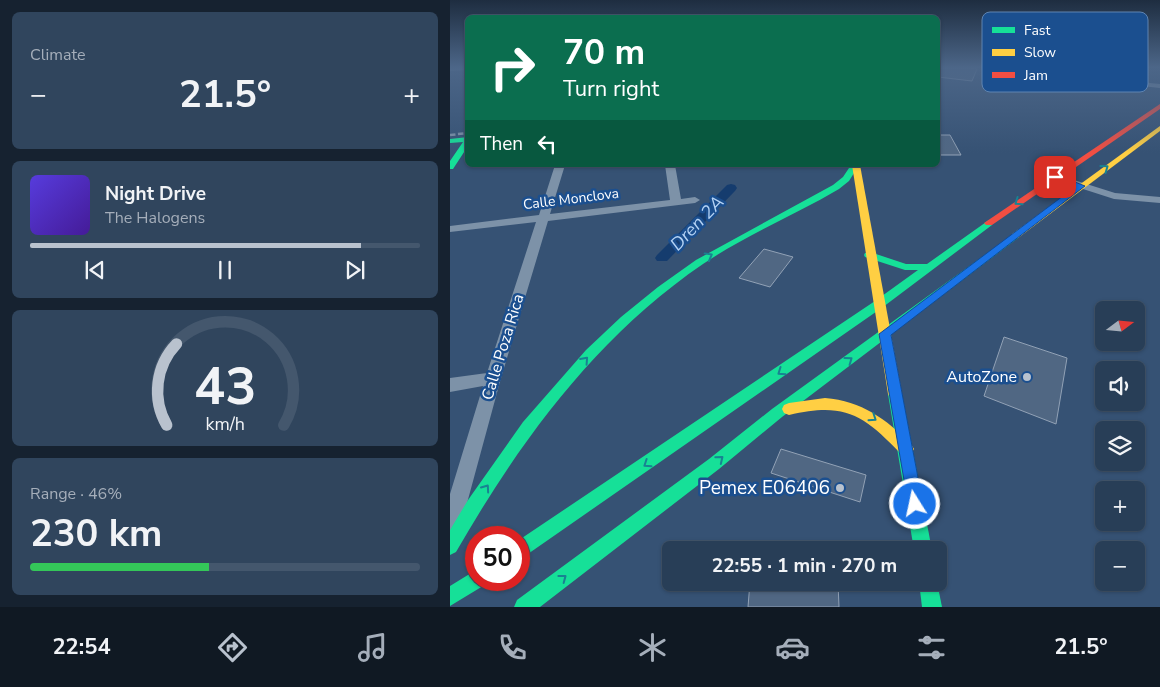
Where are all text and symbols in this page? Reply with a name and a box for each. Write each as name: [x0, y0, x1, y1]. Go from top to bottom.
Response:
legend: [982, 12, 1148, 92]
text: Fast: [1024, 21, 1050, 40]
text: 70 m: [563, 29, 645, 76]
icon: right: [480, 35, 545, 100]
text: Slow: [1024, 43, 1056, 62]
text: Climate: [30, 44, 85, 66]
text: Jam: [1023, 66, 1048, 85]
text: 21.5°: [179, 69, 271, 120]
text: Turn right: [563, 74, 659, 104]
text: −: [30, 76, 47, 114]
text: +: [403, 76, 420, 114]
icon: left: [533, 130, 561, 158]
text: Then: [480, 131, 523, 157]
pin: [1034, 156, 1076, 198]
icon: arrive: [1041, 163, 1069, 191]
one-way arrow: [1099, 165, 1109, 174]
text: Night Drive: [105, 181, 206, 207]
street label: Calle Monclova: [522, 184, 620, 214]
water label: Dren 2A: [665, 190, 729, 256]
one-way arrow: [1015, 196, 1024, 205]
text: The Halogens: [105, 207, 205, 229]
one-way arrow: [704, 253, 713, 263]
icon: previous: [81, 256, 109, 284]
icon: pause: [211, 256, 239, 284]
icon: next: [341, 256, 369, 284]
street label: Calle Poza Rica: [476, 291, 530, 403]
north arrow: [1095, 301, 1145, 351]
map controls: [1095, 301, 1145, 591]
text: 43: [194, 351, 256, 422]
one-way arrow: [579, 356, 588, 365]
one-way arrow: [843, 357, 853, 366]
button: sound: [1095, 361, 1145, 411]
one-way arrow: [777, 366, 787, 375]
place label: AutoZone: [946, 366, 1017, 388]
marker: AutoZone: [1021, 371, 1033, 383]
text: km/h: [205, 412, 245, 436]
one-way arrow: [867, 412, 877, 421]
button: layers: [1095, 421, 1145, 471]
one-way arrow: [714, 456, 723, 464]
one-way arrow: [643, 457, 652, 467]
place label: Pemex E06406: [699, 475, 830, 501]
position arrow: [888, 477, 940, 529]
button: +: [1095, 481, 1145, 531]
marker: Pemex E06406: [834, 482, 846, 494]
text: Range · 46%: [30, 483, 122, 505]
one-way arrow: [480, 484, 489, 494]
text: 230 km: [30, 508, 162, 559]
speed limit sign: 50: [465, 526, 530, 591]
button: −: [1095, 541, 1145, 591]
text: 22:55 · 1 min · 270 m: [712, 553, 897, 579]
one-way arrow: [557, 575, 566, 583]
icon: directions: [215, 630, 250, 665]
icon: music: [355, 630, 390, 665]
icon: phone: [495, 630, 530, 665]
icon: climate: [635, 630, 670, 665]
icon: car: [775, 630, 810, 665]
icon: filters: [914, 630, 949, 665]
text: 22:54: [52, 632, 111, 662]
text: 21.5°: [1054, 632, 1108, 662]

